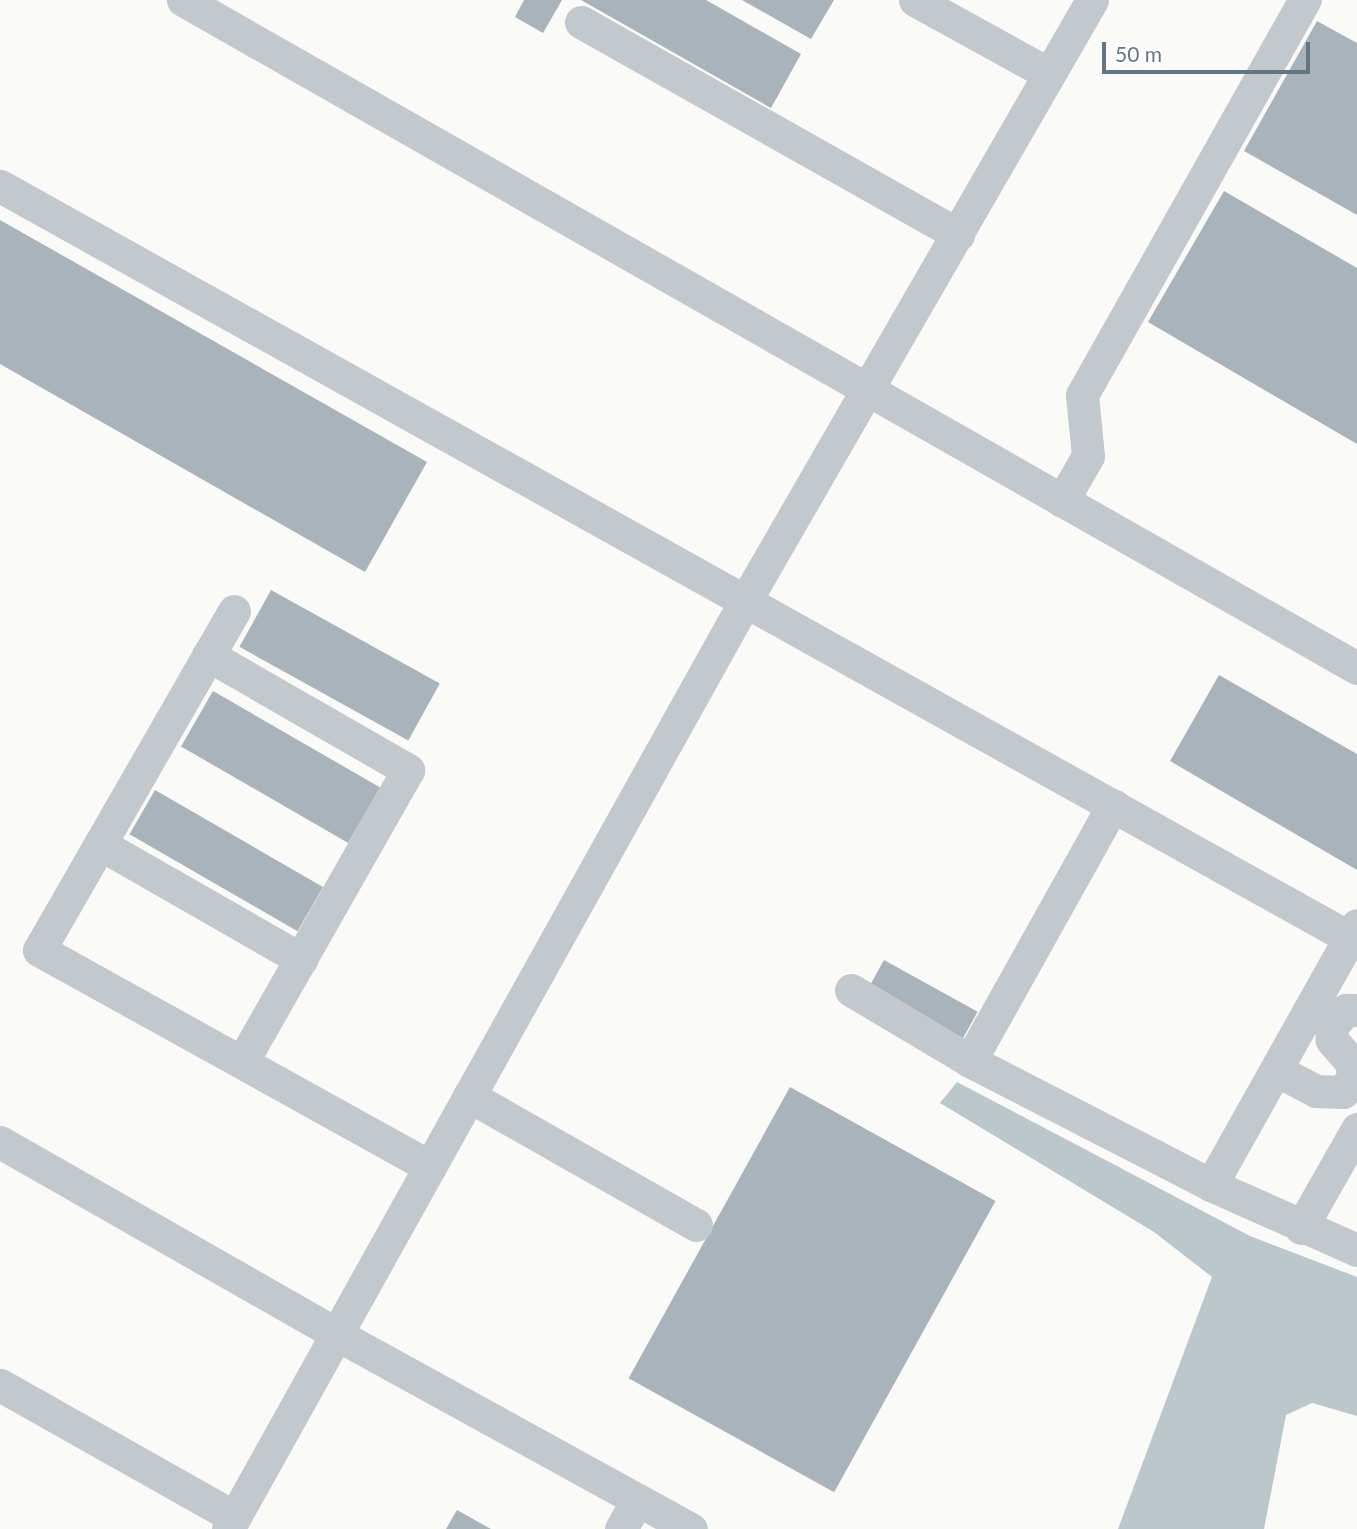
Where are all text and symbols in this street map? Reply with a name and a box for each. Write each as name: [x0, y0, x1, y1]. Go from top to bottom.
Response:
scale bar: [1105, 28, 1313, 72]
text: 50 m: [1115, 41, 1162, 66]

